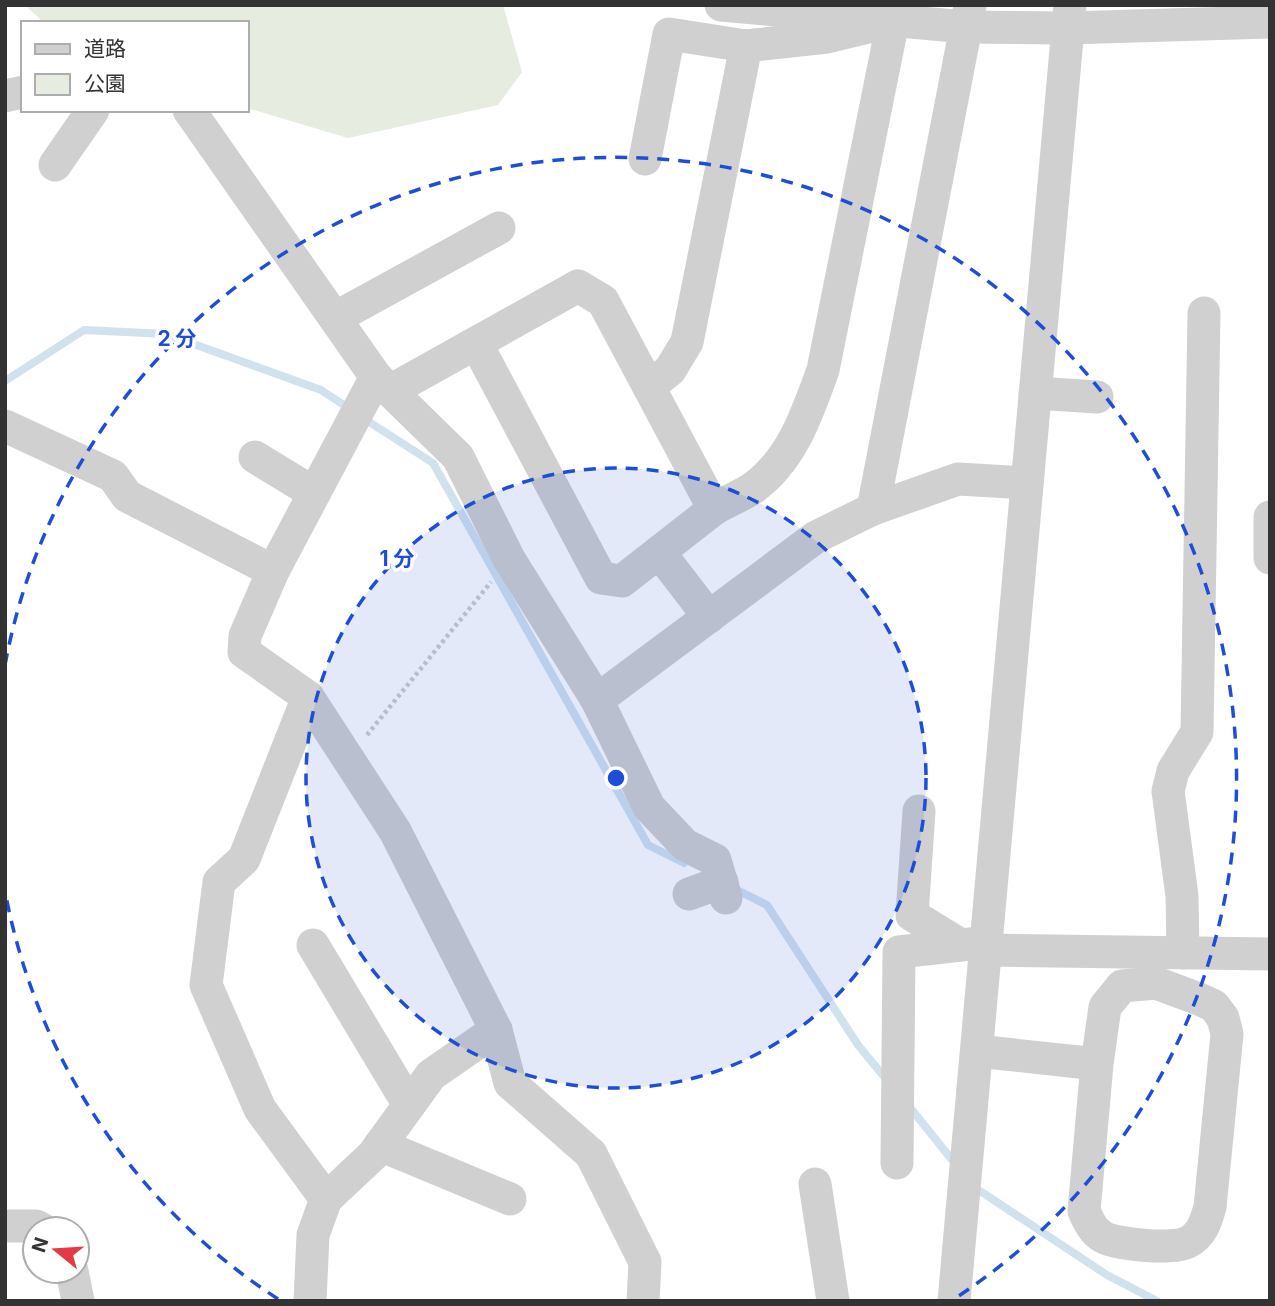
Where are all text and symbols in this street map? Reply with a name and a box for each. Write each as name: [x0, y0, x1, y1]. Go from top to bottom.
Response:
legend: [21, 21, 248, 112]
text: 道路: [84, 36, 126, 61]
text: 公園: [84, 71, 126, 96]
text: 2 分: [157, 326, 197, 351]
text: 1 分: [379, 546, 415, 571]
centre of rings: [604, 766, 628, 790]
north arrow: [21, 1215, 91, 1285]
text: N: [27, 1234, 53, 1255]

